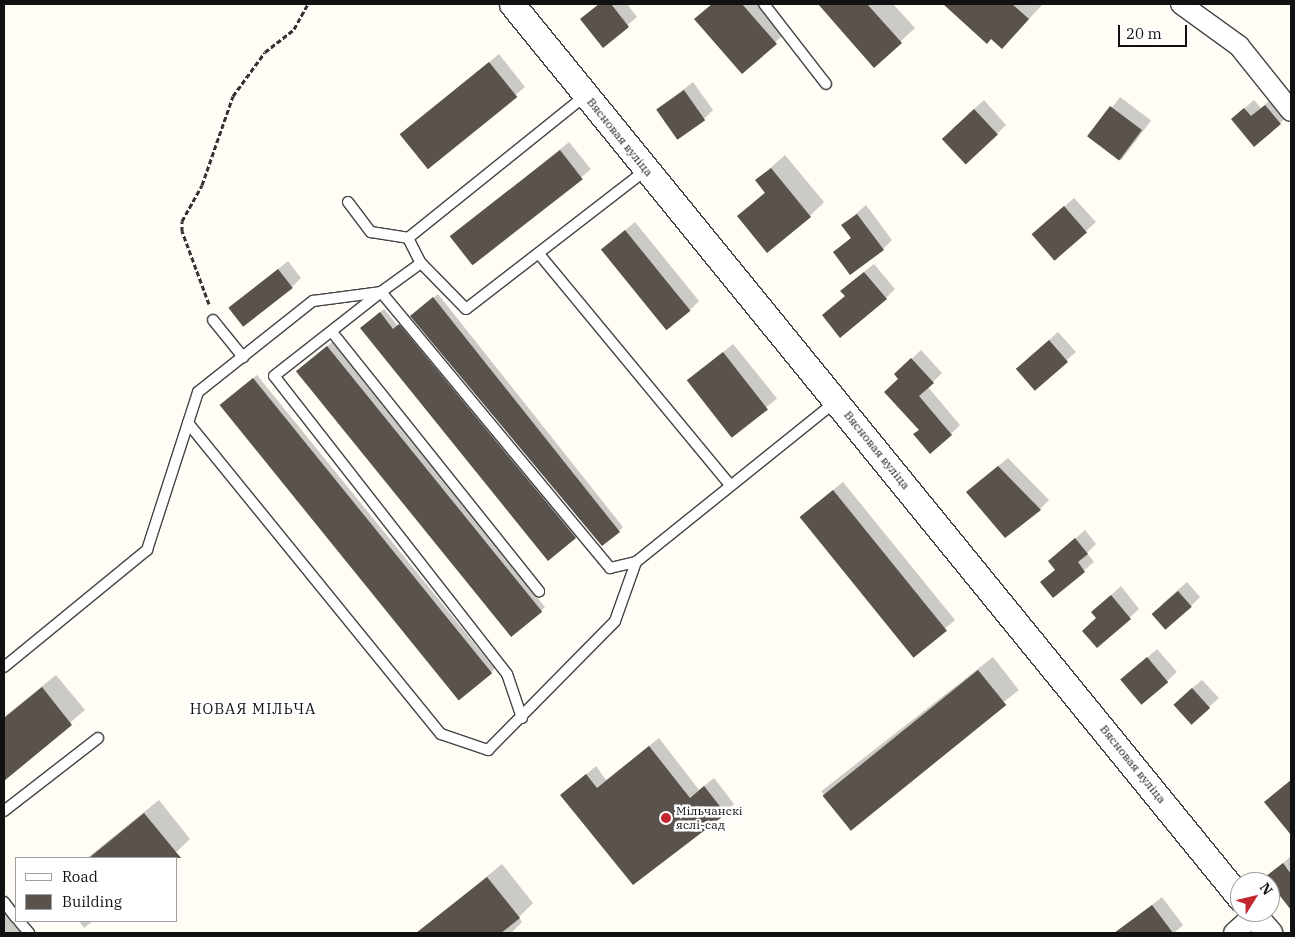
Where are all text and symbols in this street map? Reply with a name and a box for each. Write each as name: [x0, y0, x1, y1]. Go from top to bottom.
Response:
scale bar: [1120, 15, 1189, 47]
text: 20 m: [1126, 24, 1162, 43]
street label: Вясновая вуліца: [584, 95, 656, 179]
street label: Вясновая вуліца: [841, 408, 913, 492]
district label: НОВАЯ МІЛЬЧА: [188, 700, 318, 718]
street label: Вясновая вуліца: [1097, 722, 1169, 806]
place label: Мільчанскі яслі-сад: [676, 804, 743, 832]
marker: Мільчанскі яслі-сад: [660, 812, 672, 824]
legend: [15, 857, 178, 922]
text: Road: [62, 867, 98, 886]
north arrow: [1230, 872, 1280, 922]
text: N: [1256, 879, 1277, 899]
text: Building: [62, 892, 122, 911]

